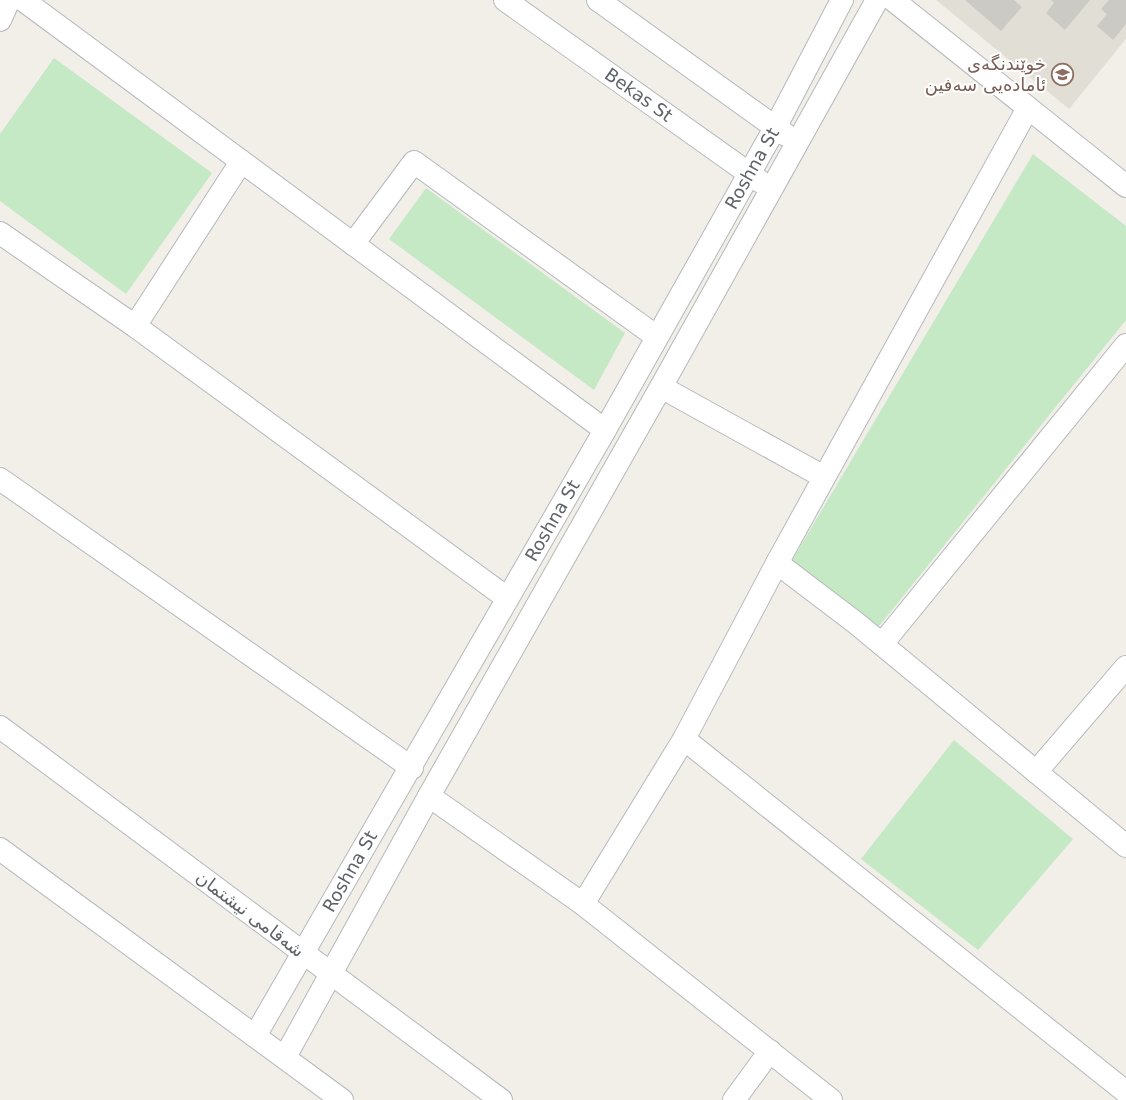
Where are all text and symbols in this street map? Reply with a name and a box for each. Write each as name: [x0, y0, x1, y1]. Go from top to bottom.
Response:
place label: خوێندنگەی ئامادەیی سەفین: [925, 53, 1046, 96]
school or university icon: خوێندنگەی ئامادەیی سەفین: [1050, 62, 1074, 86]
street label: Bekas St: [601, 63, 677, 126]
street label: Roshna St: [721, 124, 783, 213]
street label: Roshna St: [520, 476, 584, 565]
street label: Roshna St: [318, 827, 381, 916]
street label: شەقامی نیشتمان: [192, 866, 309, 961]

